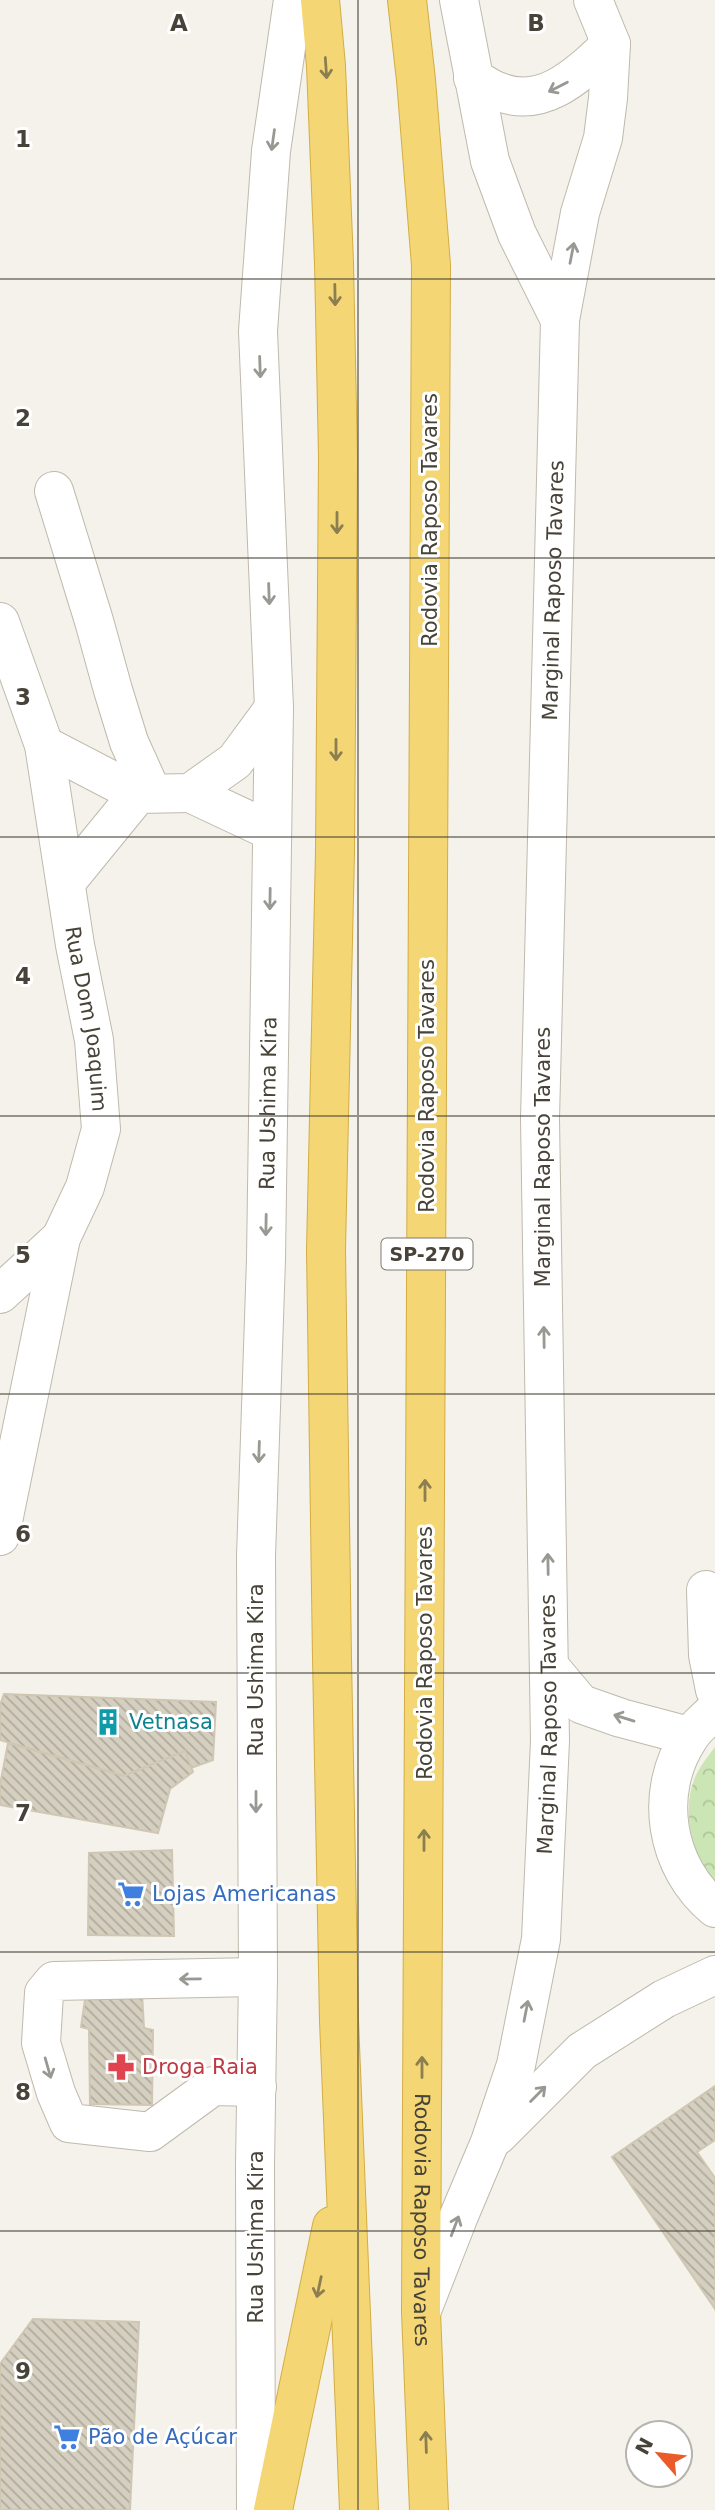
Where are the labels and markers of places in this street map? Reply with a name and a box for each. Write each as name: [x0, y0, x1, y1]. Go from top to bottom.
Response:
building icon: Vetnasa: [93, 1707, 123, 1737]
place label: Vetnasa: [129, 1710, 213, 1734]
supermarket icon: Lojas Americanas: [116, 1879, 146, 1909]
place label: Lojas Americanas: [152, 1882, 336, 1906]
pharmacy icon: Droga Raia: [106, 2052, 136, 2082]
place label: Droga Raia: [142, 2055, 258, 2079]
supermarket icon: Pão de Açúcar: [52, 2422, 82, 2452]
place label: Pão de Açúcar: [88, 2425, 237, 2449]

